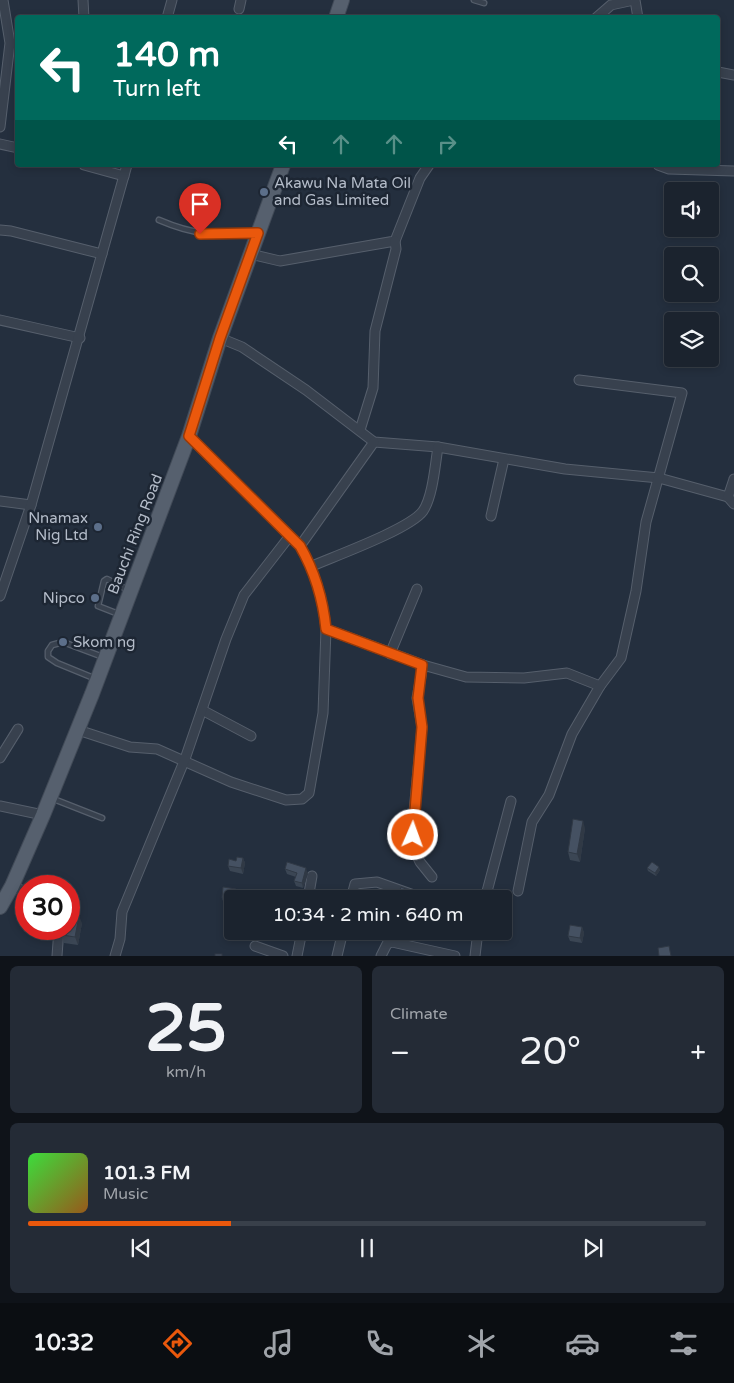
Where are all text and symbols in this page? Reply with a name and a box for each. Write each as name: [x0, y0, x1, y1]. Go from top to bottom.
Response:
text: 140 m: [113, 34, 220, 76]
icon: left: [30, 35, 95, 100]
text: Turn left: [113, 76, 201, 102]
icon: left: [274, 130, 302, 158]
icon: ahead: [327, 130, 355, 158]
icon: ahead: [380, 130, 408, 158]
icon: right: [433, 130, 461, 158]
place label: Akawu Na Mata Oil and Gas Limited: [274, 174, 411, 209]
map controls: [664, 182, 719, 367]
button: sound: [664, 182, 719, 237]
pin: [179, 183, 221, 234]
marker: Akawu Na Mata Oil and Gas Limited: [258, 186, 270, 198]
icon: arrive: [186, 190, 214, 218]
button: search: [664, 247, 719, 302]
button: layers: [664, 312, 719, 367]
street label: Bauchi Ring Road: [104, 471, 166, 597]
place label: Nnamax Nig Ltd: [28, 509, 88, 544]
marker: Nnamax Nig Ltd: [92, 521, 104, 533]
place label: Nipco: [43, 589, 85, 607]
marker: Nipco: [89, 592, 101, 604]
place label: Skom ng: [73, 633, 136, 651]
marker: Skom ng: [57, 636, 69, 648]
position arrow: [386, 808, 438, 860]
speed limit sign: 30: [15, 875, 80, 940]
text: 10:34 · 2 min · 640 m: [272, 904, 464, 926]
text: 25: [145, 990, 227, 1069]
text: Climate: [390, 1004, 448, 1024]
text: 20°: [519, 1029, 581, 1075]
text: −: [390, 1036, 410, 1070]
text: +: [690, 1036, 706, 1070]
text: km/h: [166, 1062, 206, 1082]
text: 101.3 FM: [103, 1162, 191, 1184]
text: Music: [103, 1184, 148, 1204]
icon: previous: [127, 1234, 155, 1262]
icon: pause: [353, 1234, 381, 1262]
icon: next: [579, 1234, 607, 1262]
icon: directions: [160, 1326, 195, 1361]
icon: music: [261, 1326, 296, 1361]
icon: phone: [362, 1326, 397, 1361]
icon: climate: [464, 1326, 499, 1361]
icon: car: [565, 1326, 600, 1361]
icon: filters: [666, 1326, 701, 1361]
text: 10:32: [33, 1330, 94, 1356]

